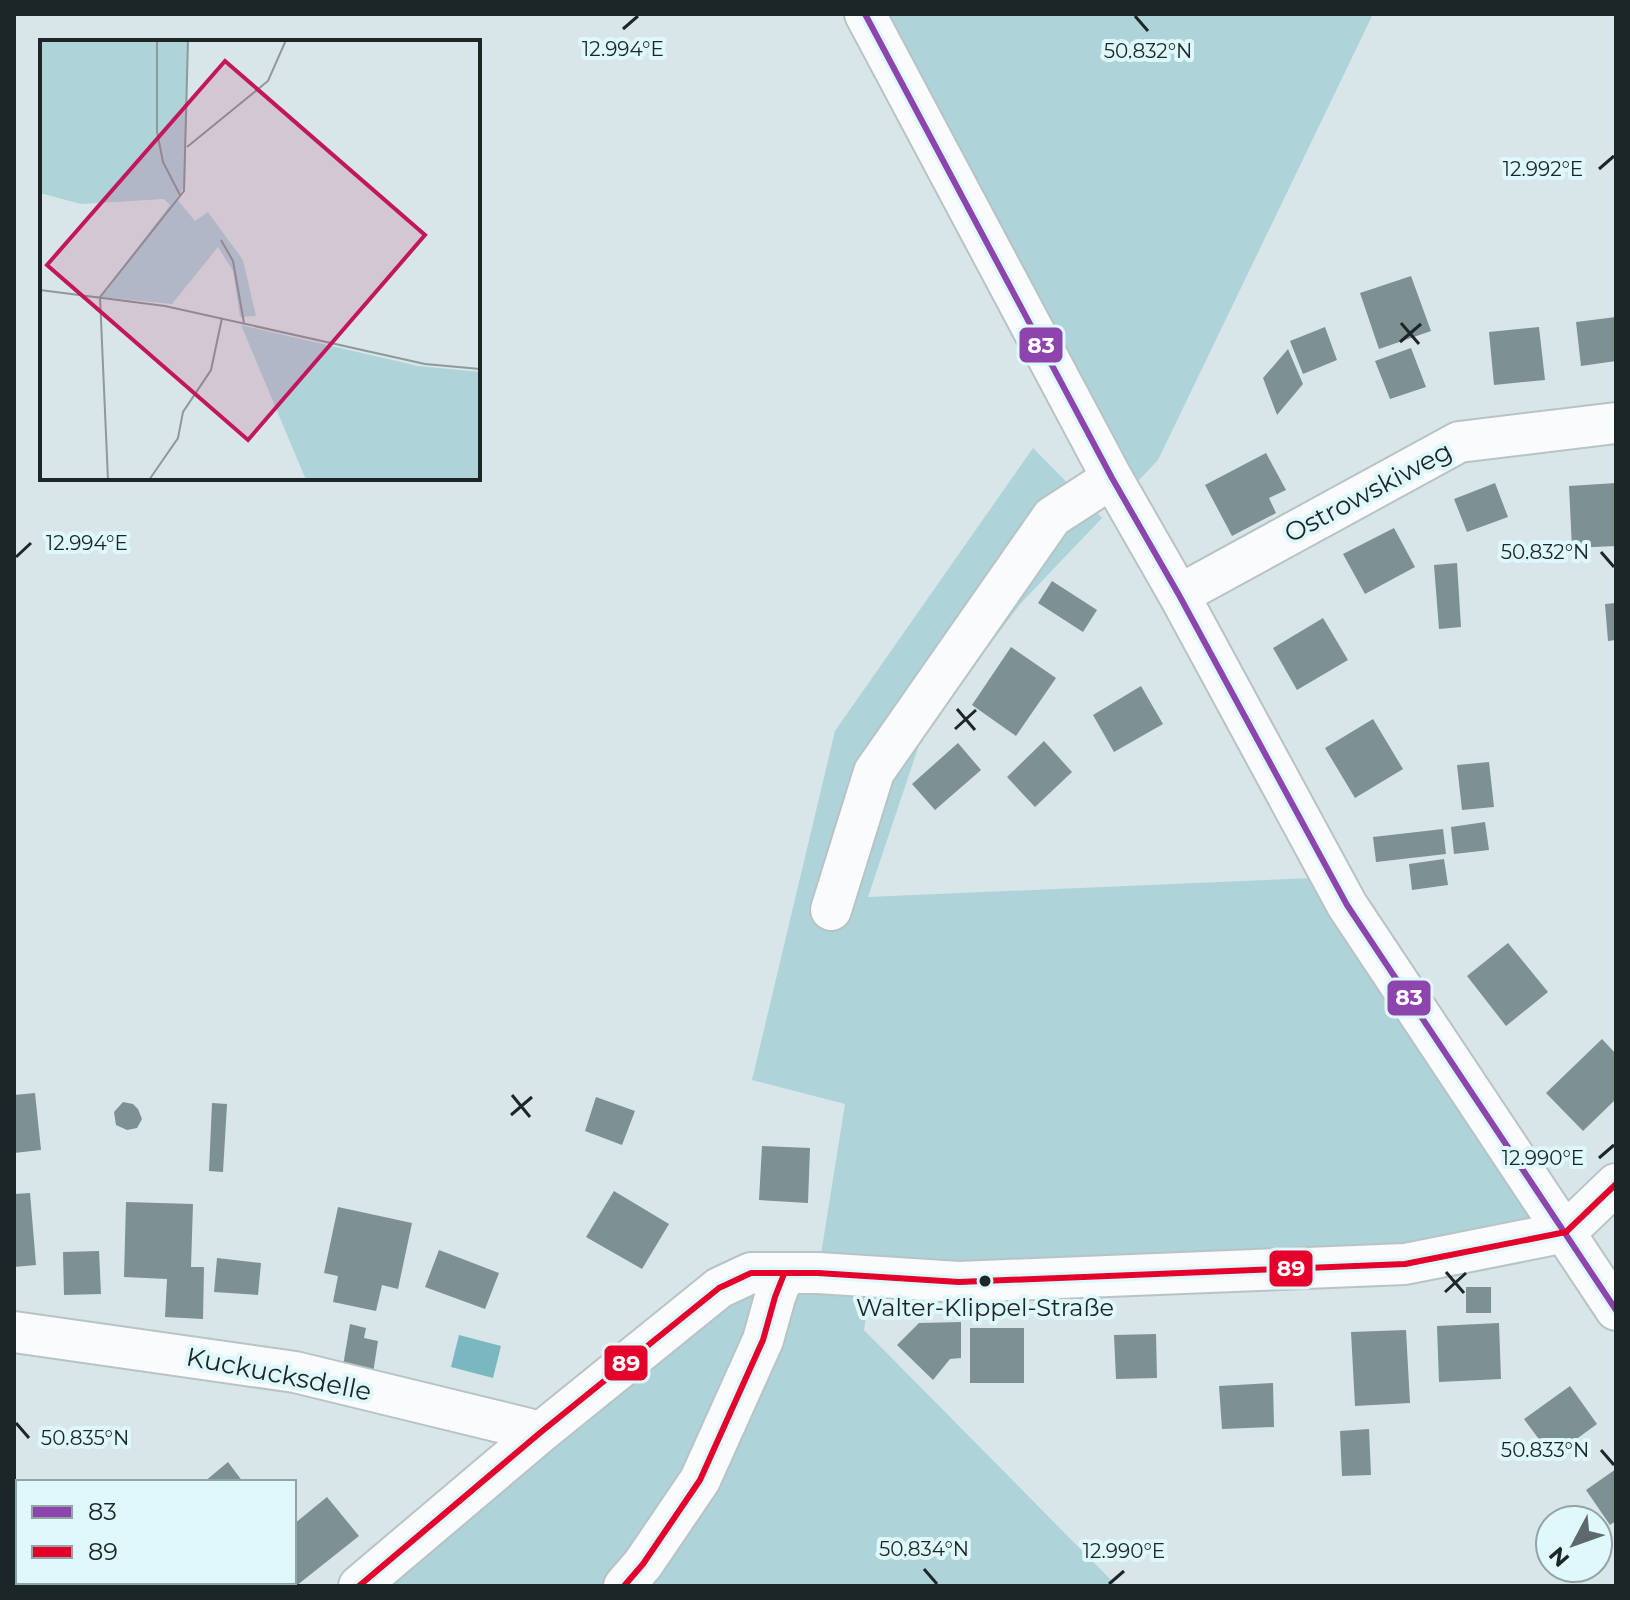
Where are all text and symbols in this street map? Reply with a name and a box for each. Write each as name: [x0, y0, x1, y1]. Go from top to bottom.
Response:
text: 12.994°E: [582, 37, 664, 61]
text: 50.832°N: [1104, 39, 1192, 63]
inset map: [40, 40, 480, 480]
text: 12.992°E: [1503, 157, 1583, 181]
line badge: 83: [1018, 326, 1064, 364]
text: 83: [1027, 332, 1055, 359]
street label: Ostrowskiweg: [1279, 434, 1457, 550]
text: 12.994°E: [46, 531, 128, 555]
text: 50.832°N: [1501, 540, 1589, 564]
line badge: 83: [1386, 979, 1432, 1017]
text: 83: [1395, 984, 1423, 1011]
text: 12.990°E: [1502, 1146, 1584, 1170]
line badge: 89: [1268, 1249, 1314, 1288]
text: 89: [1277, 1255, 1305, 1282]
marker: Walter-Klippel-Straße: [977, 1273, 993, 1289]
place label: Walter-Klippel-Straße: [856, 1293, 1114, 1322]
street label: Kuckucksdelle: [184, 1340, 374, 1408]
line badge: 89: [603, 1344, 649, 1382]
text: 89: [612, 1350, 640, 1377]
text: 50.835°N: [41, 1426, 129, 1450]
text: 50.833°N: [1501, 1438, 1589, 1462]
legend: [16, 1480, 296, 1584]
text: 83: [88, 1497, 117, 1526]
north arrow: [1534, 1504, 1614, 1584]
text: 89: [88, 1537, 118, 1566]
text: 50.834°N: [879, 1537, 969, 1561]
text: 12.990°E: [1083, 1539, 1165, 1563]
text: N: [1543, 1541, 1575, 1572]

